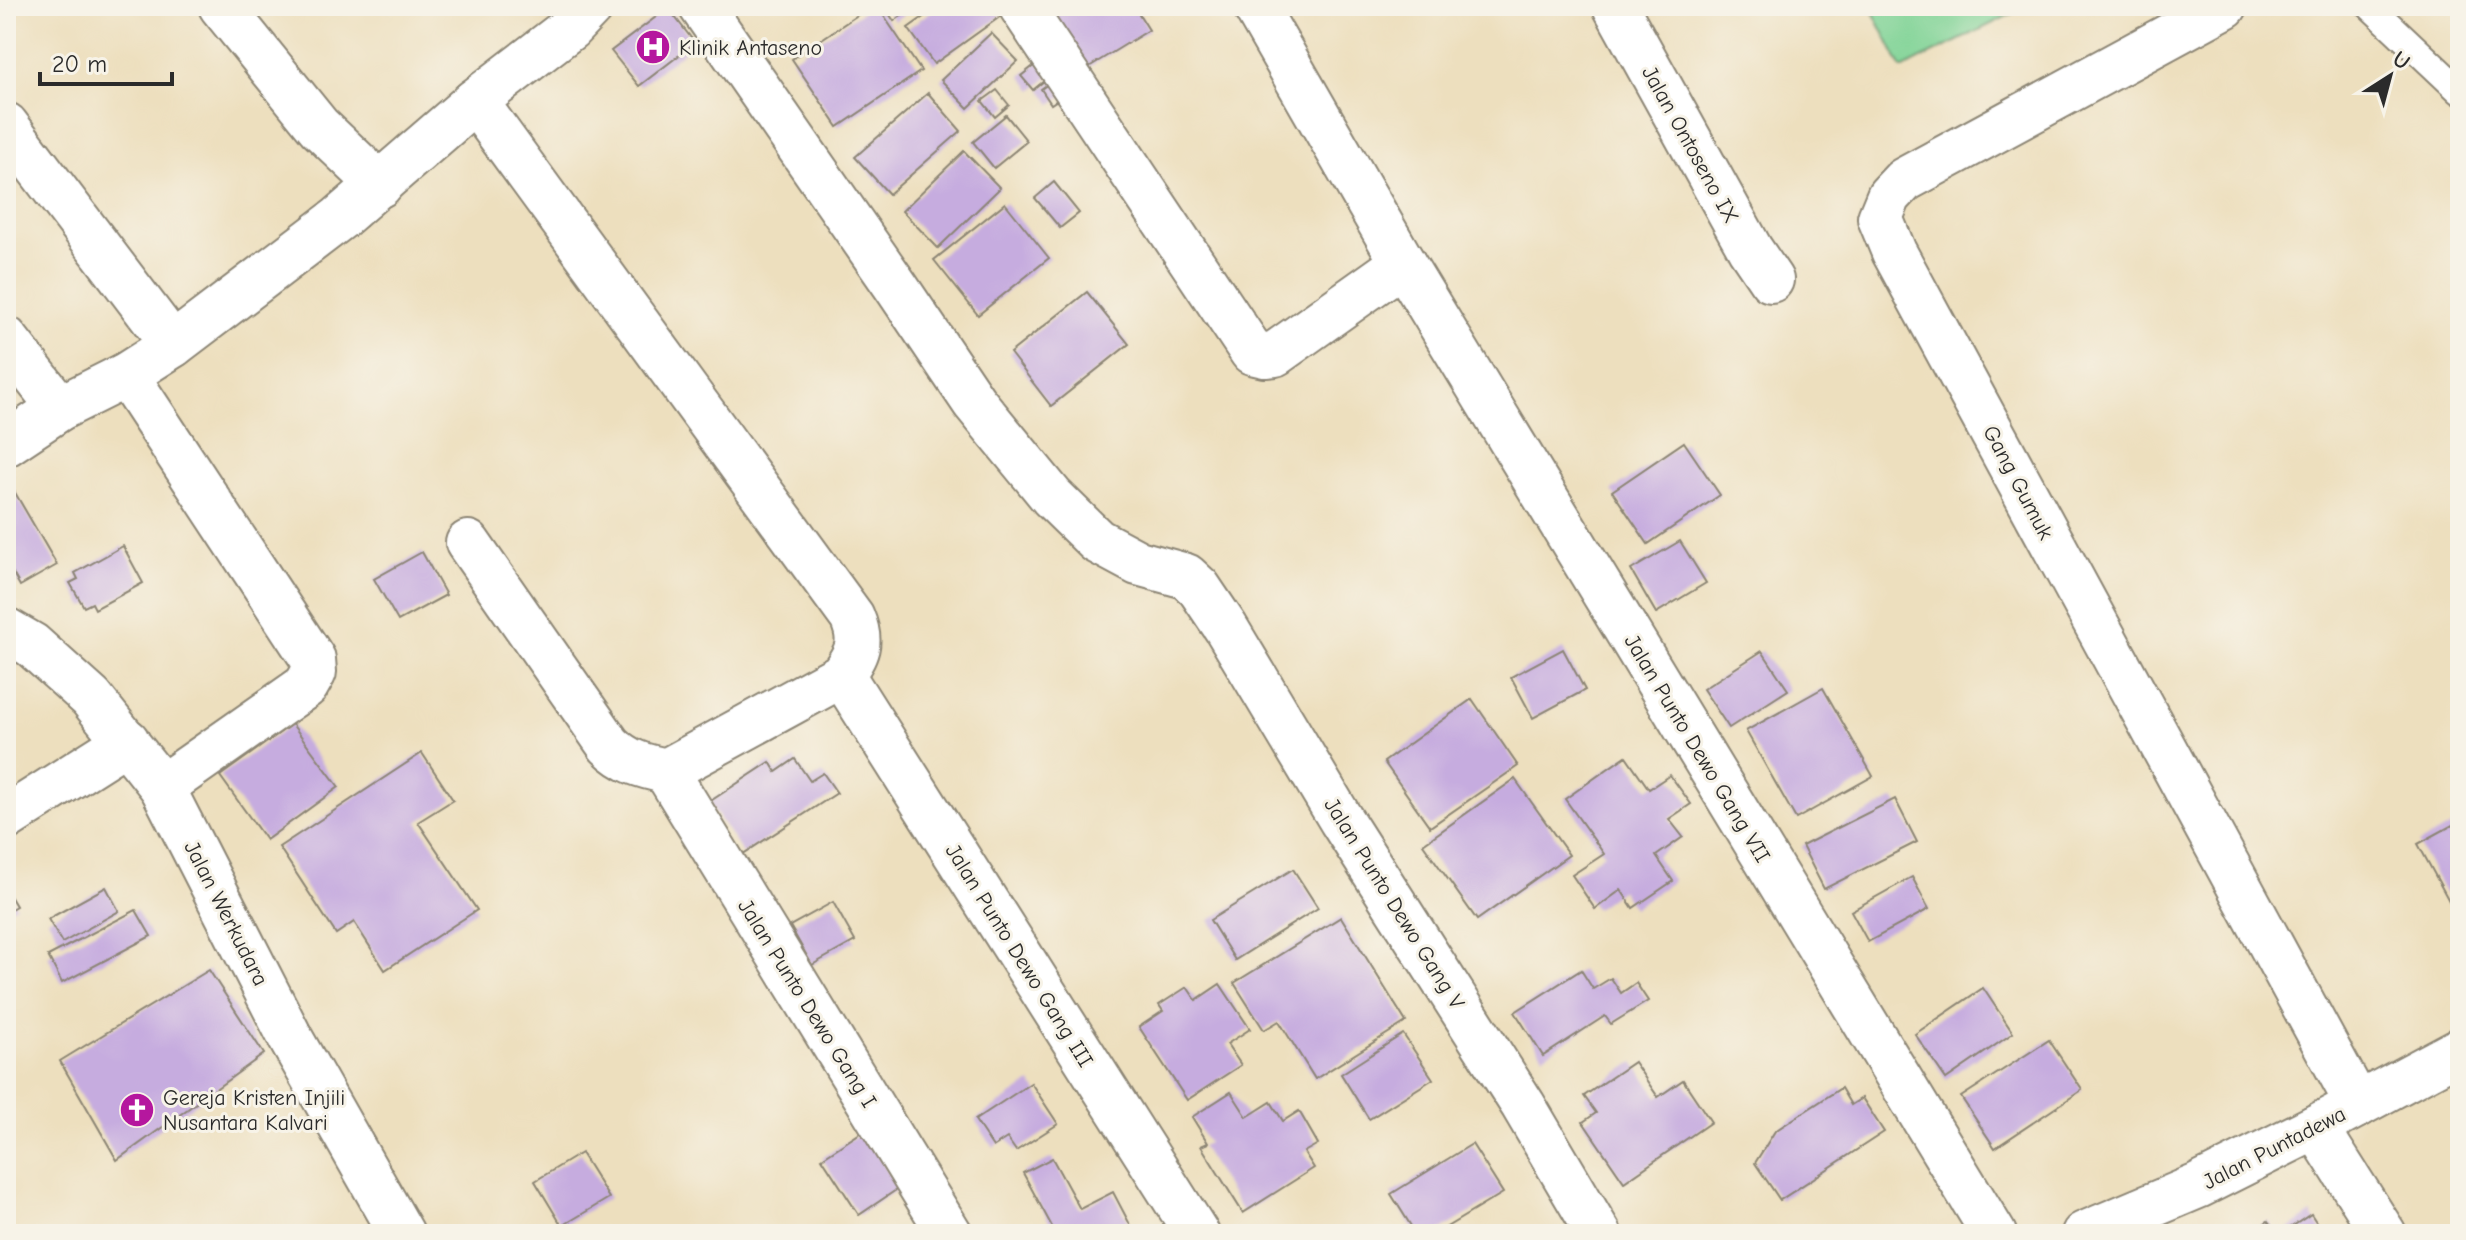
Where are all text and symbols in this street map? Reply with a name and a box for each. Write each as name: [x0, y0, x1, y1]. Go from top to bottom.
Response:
hospital icon: Klinik Antaseno: [634, 28, 672, 66]
place label: Klinik Antaseno: [679, 35, 822, 61]
scale bar: [40, 36, 172, 86]
north arrow: [2350, 36, 2430, 116]
text: U: [2388, 46, 2415, 75]
text: 20 m: [52, 50, 107, 78]
street label: Jalan Ontoseno IX: [1636, 61, 1744, 228]
street label: Gang Gumuk: [1977, 421, 2059, 544]
street label: Jalan Punto Dewo Gang VII: [1619, 630, 1776, 867]
street label: Jalan Punto Dewo Gang V: [1318, 793, 1470, 1014]
street label: Jalan Werkudara: [178, 837, 274, 990]
street label: Jalan Punto Dewo Gang III: [940, 839, 1099, 1072]
street label: Jalan Punto Dewo Gang I: [732, 894, 882, 1113]
place label: Gereja Kristen Injili Nusantara Kalvari: [163, 1085, 345, 1136]
church icon: Gereja Kristen Injili Nusantara Kalvari: [118, 1091, 156, 1129]
street label: Jalan Puntadewa: [2199, 1101, 2350, 1195]

